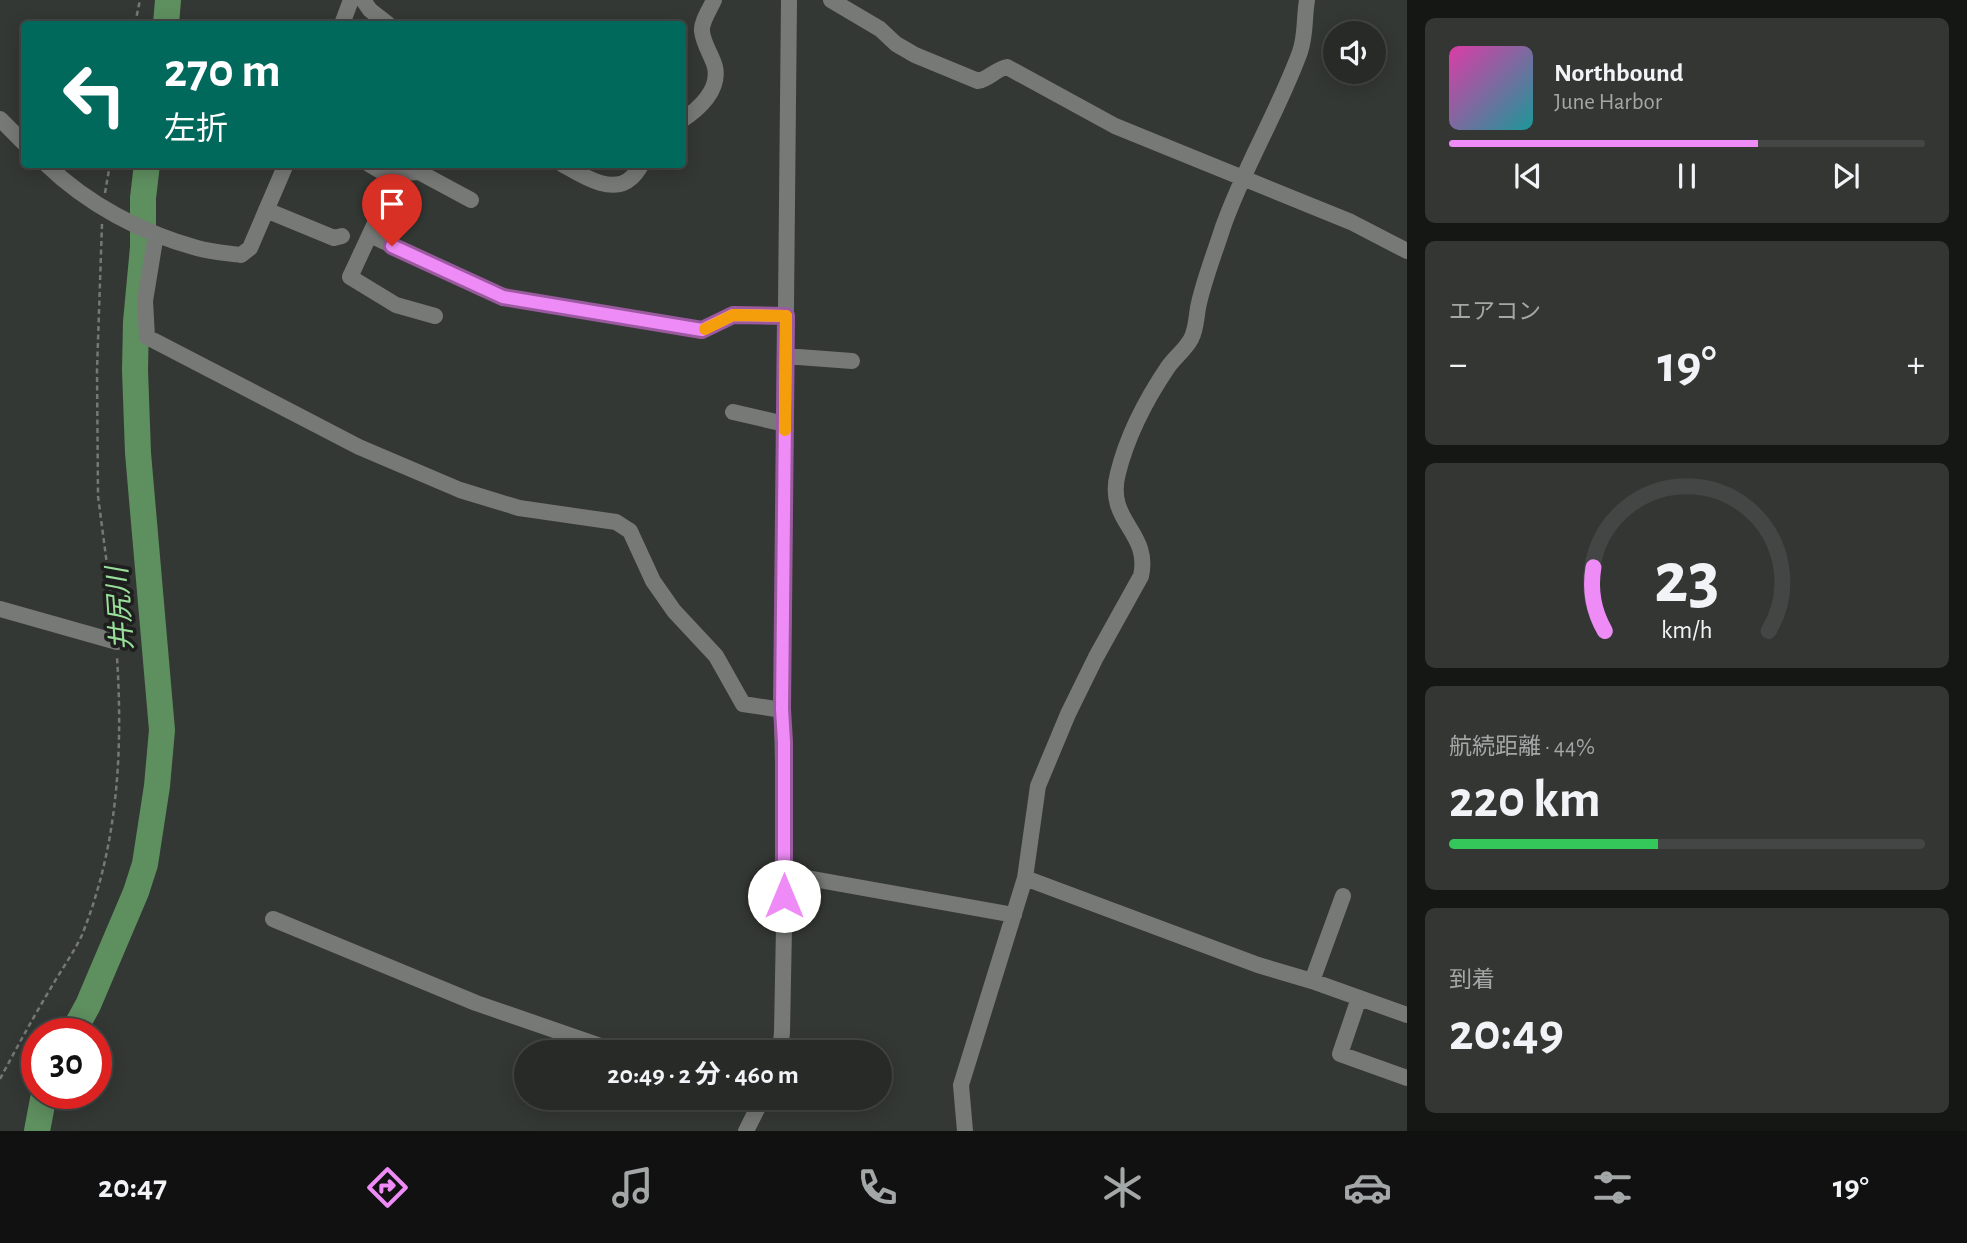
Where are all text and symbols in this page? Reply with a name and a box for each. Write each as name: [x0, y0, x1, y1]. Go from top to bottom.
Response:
map controls: [1323, 21, 1386, 84]
button: sound: [1323, 21, 1386, 84]
text: 270 m: [164, 47, 281, 96]
icon: left: [49, 49, 140, 140]
text: Northbound: [1554, 60, 1683, 86]
text: June Harbor: [1554, 91, 1662, 114]
text: 左折: [164, 113, 228, 145]
icon: previous: [1509, 157, 1547, 195]
icon: pause: [1668, 157, 1706, 195]
icon: next: [1827, 157, 1865, 195]
pin: [362, 174, 422, 246]
icon: arrive: [373, 185, 411, 223]
text: エアコン: [1449, 301, 1541, 324]
text: 19°: [1657, 339, 1717, 391]
text: −: [1449, 346, 1467, 384]
text: +: [1907, 346, 1925, 384]
text: 23: [1654, 544, 1720, 617]
water label: 井尻川: [102, 563, 138, 652]
text: km/h: [1661, 618, 1713, 643]
text: 航続距離 · 44%: [1449, 736, 1595, 759]
text: 220 km: [1449, 774, 1601, 826]
position arrow: [747, 859, 821, 933]
text: 到着: [1449, 969, 1495, 992]
text: 20:49: [1449, 1007, 1564, 1059]
speed limit sign: 30: [21, 1018, 112, 1109]
text: 20:49 · 2 分 · 460 m: [607, 1062, 799, 1088]
icon: directions: [363, 1163, 412, 1212]
icon: music: [608, 1163, 657, 1212]
icon: phone: [853, 1163, 902, 1212]
icon: climate: [1098, 1163, 1147, 1212]
icon: car: [1343, 1163, 1392, 1212]
icon: filters: [1588, 1163, 1637, 1212]
text: 20:47: [98, 1171, 167, 1203]
text: 19°: [1833, 1171, 1869, 1203]

